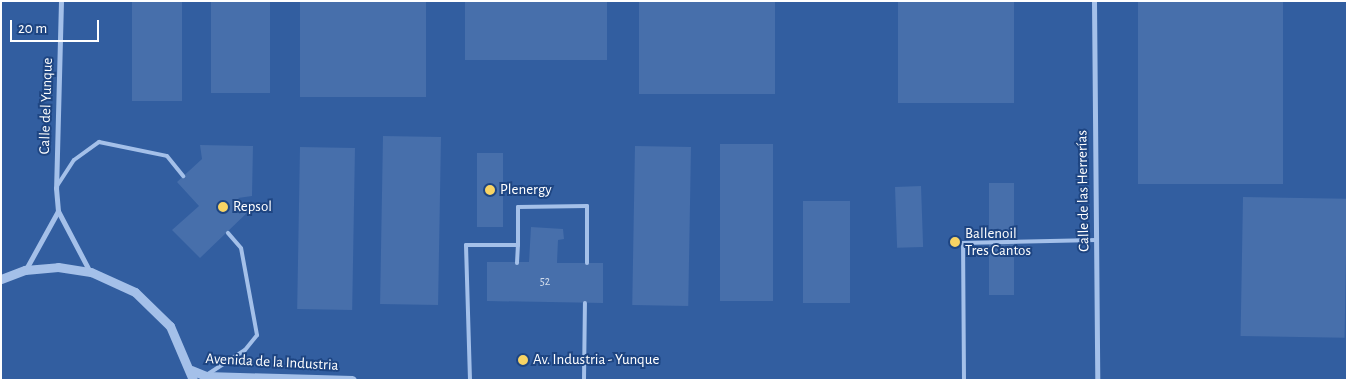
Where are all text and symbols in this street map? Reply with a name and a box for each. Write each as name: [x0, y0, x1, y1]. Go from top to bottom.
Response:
scale bar: [12, 10, 101, 42]
text: 20 m: [18, 21, 47, 36]
street label: Calle del Yunque: [35, 57, 57, 155]
street label: Calle de las Herrerías: [1073, 130, 1093, 252]
place label: Plenergy: [500, 181, 552, 199]
marker: Plenergy: [484, 184, 496, 196]
place label: Repsol: [233, 198, 272, 216]
marker: Repsol: [217, 201, 229, 213]
place label: Ballenoil Tres Cantos: [965, 224, 1031, 259]
marker: Ballenoil Tres Cantos: [949, 236, 961, 248]
house number: 52: [540, 275, 550, 289]
street label: Avenida de la Industria: [205, 350, 339, 374]
place label: Av. Industria - Yunque: [533, 351, 659, 369]
marker: Av. Industria - Yunque: [517, 354, 529, 366]

